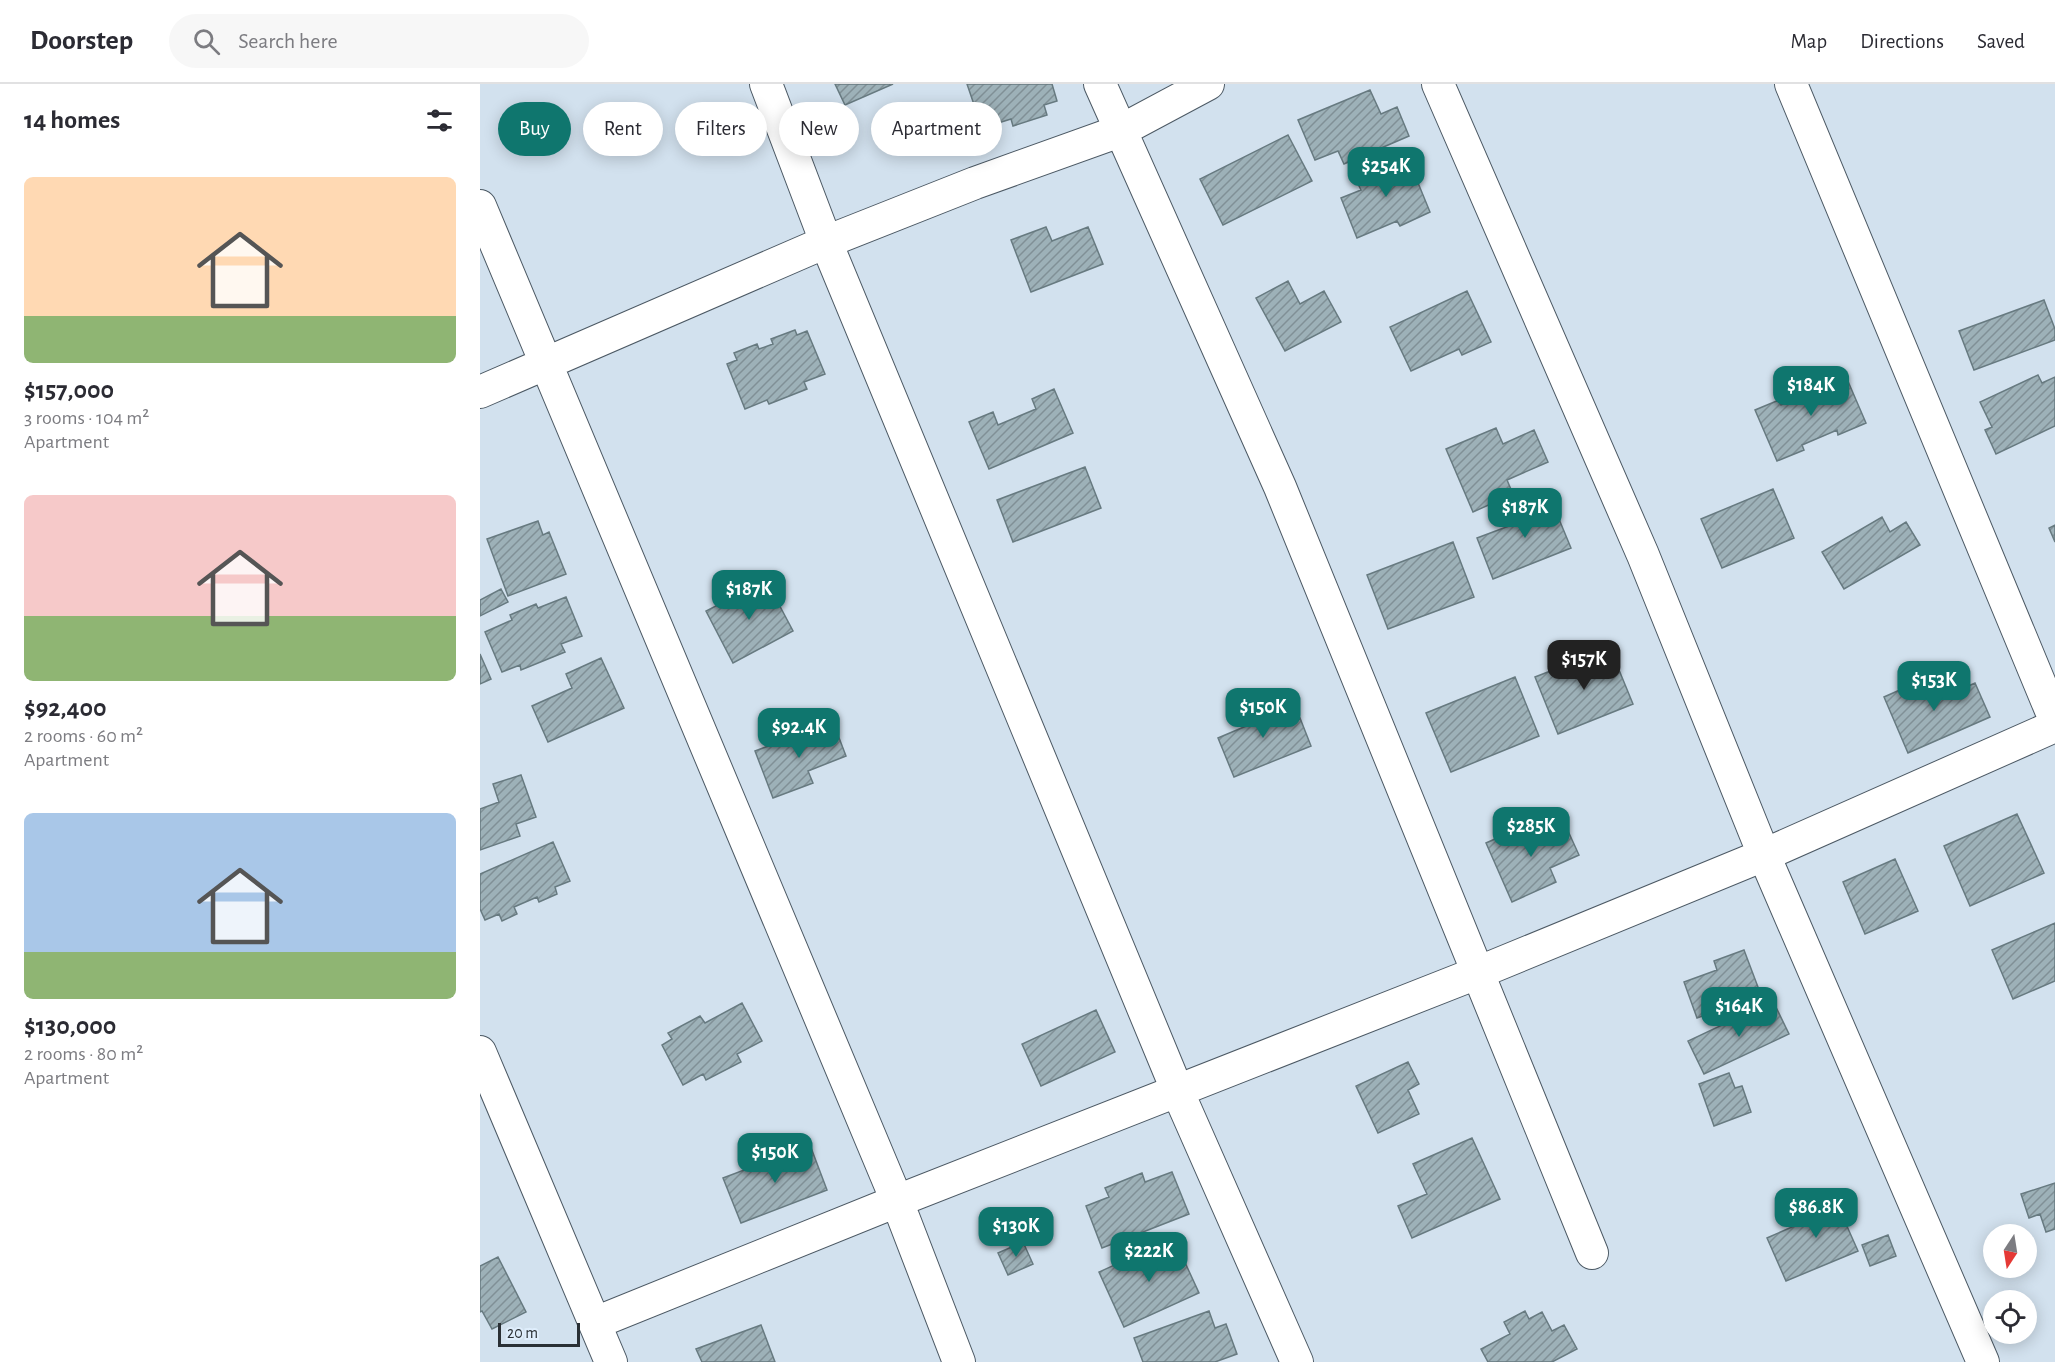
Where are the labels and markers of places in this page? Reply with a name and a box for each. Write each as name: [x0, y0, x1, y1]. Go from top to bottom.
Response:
pin: $254K: [1344, 147, 1428, 198]
pin: $184K: [1769, 366, 1853, 417]
pin: $187K: [1483, 488, 1567, 539]
pin: $187K: [707, 570, 791, 621]
pin: $157K: [1542, 640, 1626, 691]
pin: $153K: [1892, 661, 1976, 712]
pin: $150K: [1221, 688, 1305, 739]
pin: $92.4K: [750, 708, 848, 759]
pin: $285K: [1489, 807, 1573, 858]
pin: $164K: [1697, 987, 1781, 1038]
pin: $150K: [733, 1133, 817, 1184]
pin: $86.8K: [1767, 1188, 1865, 1239]
pin: $130K: [974, 1207, 1058, 1258]
pin: $222K: [1107, 1232, 1191, 1283]

